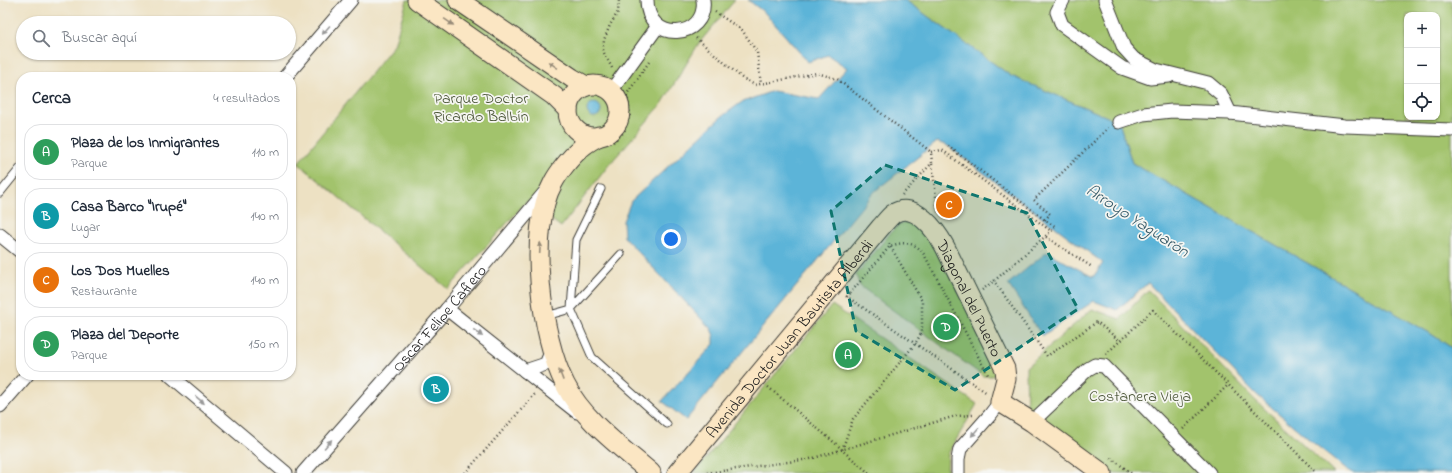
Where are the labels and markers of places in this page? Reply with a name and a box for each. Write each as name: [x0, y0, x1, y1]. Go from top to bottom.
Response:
pin: C: [936, 190, 962, 220]
pin: D: [933, 312, 959, 342]
pin: A: [835, 340, 861, 370]
pin: B: [423, 374, 449, 404]

